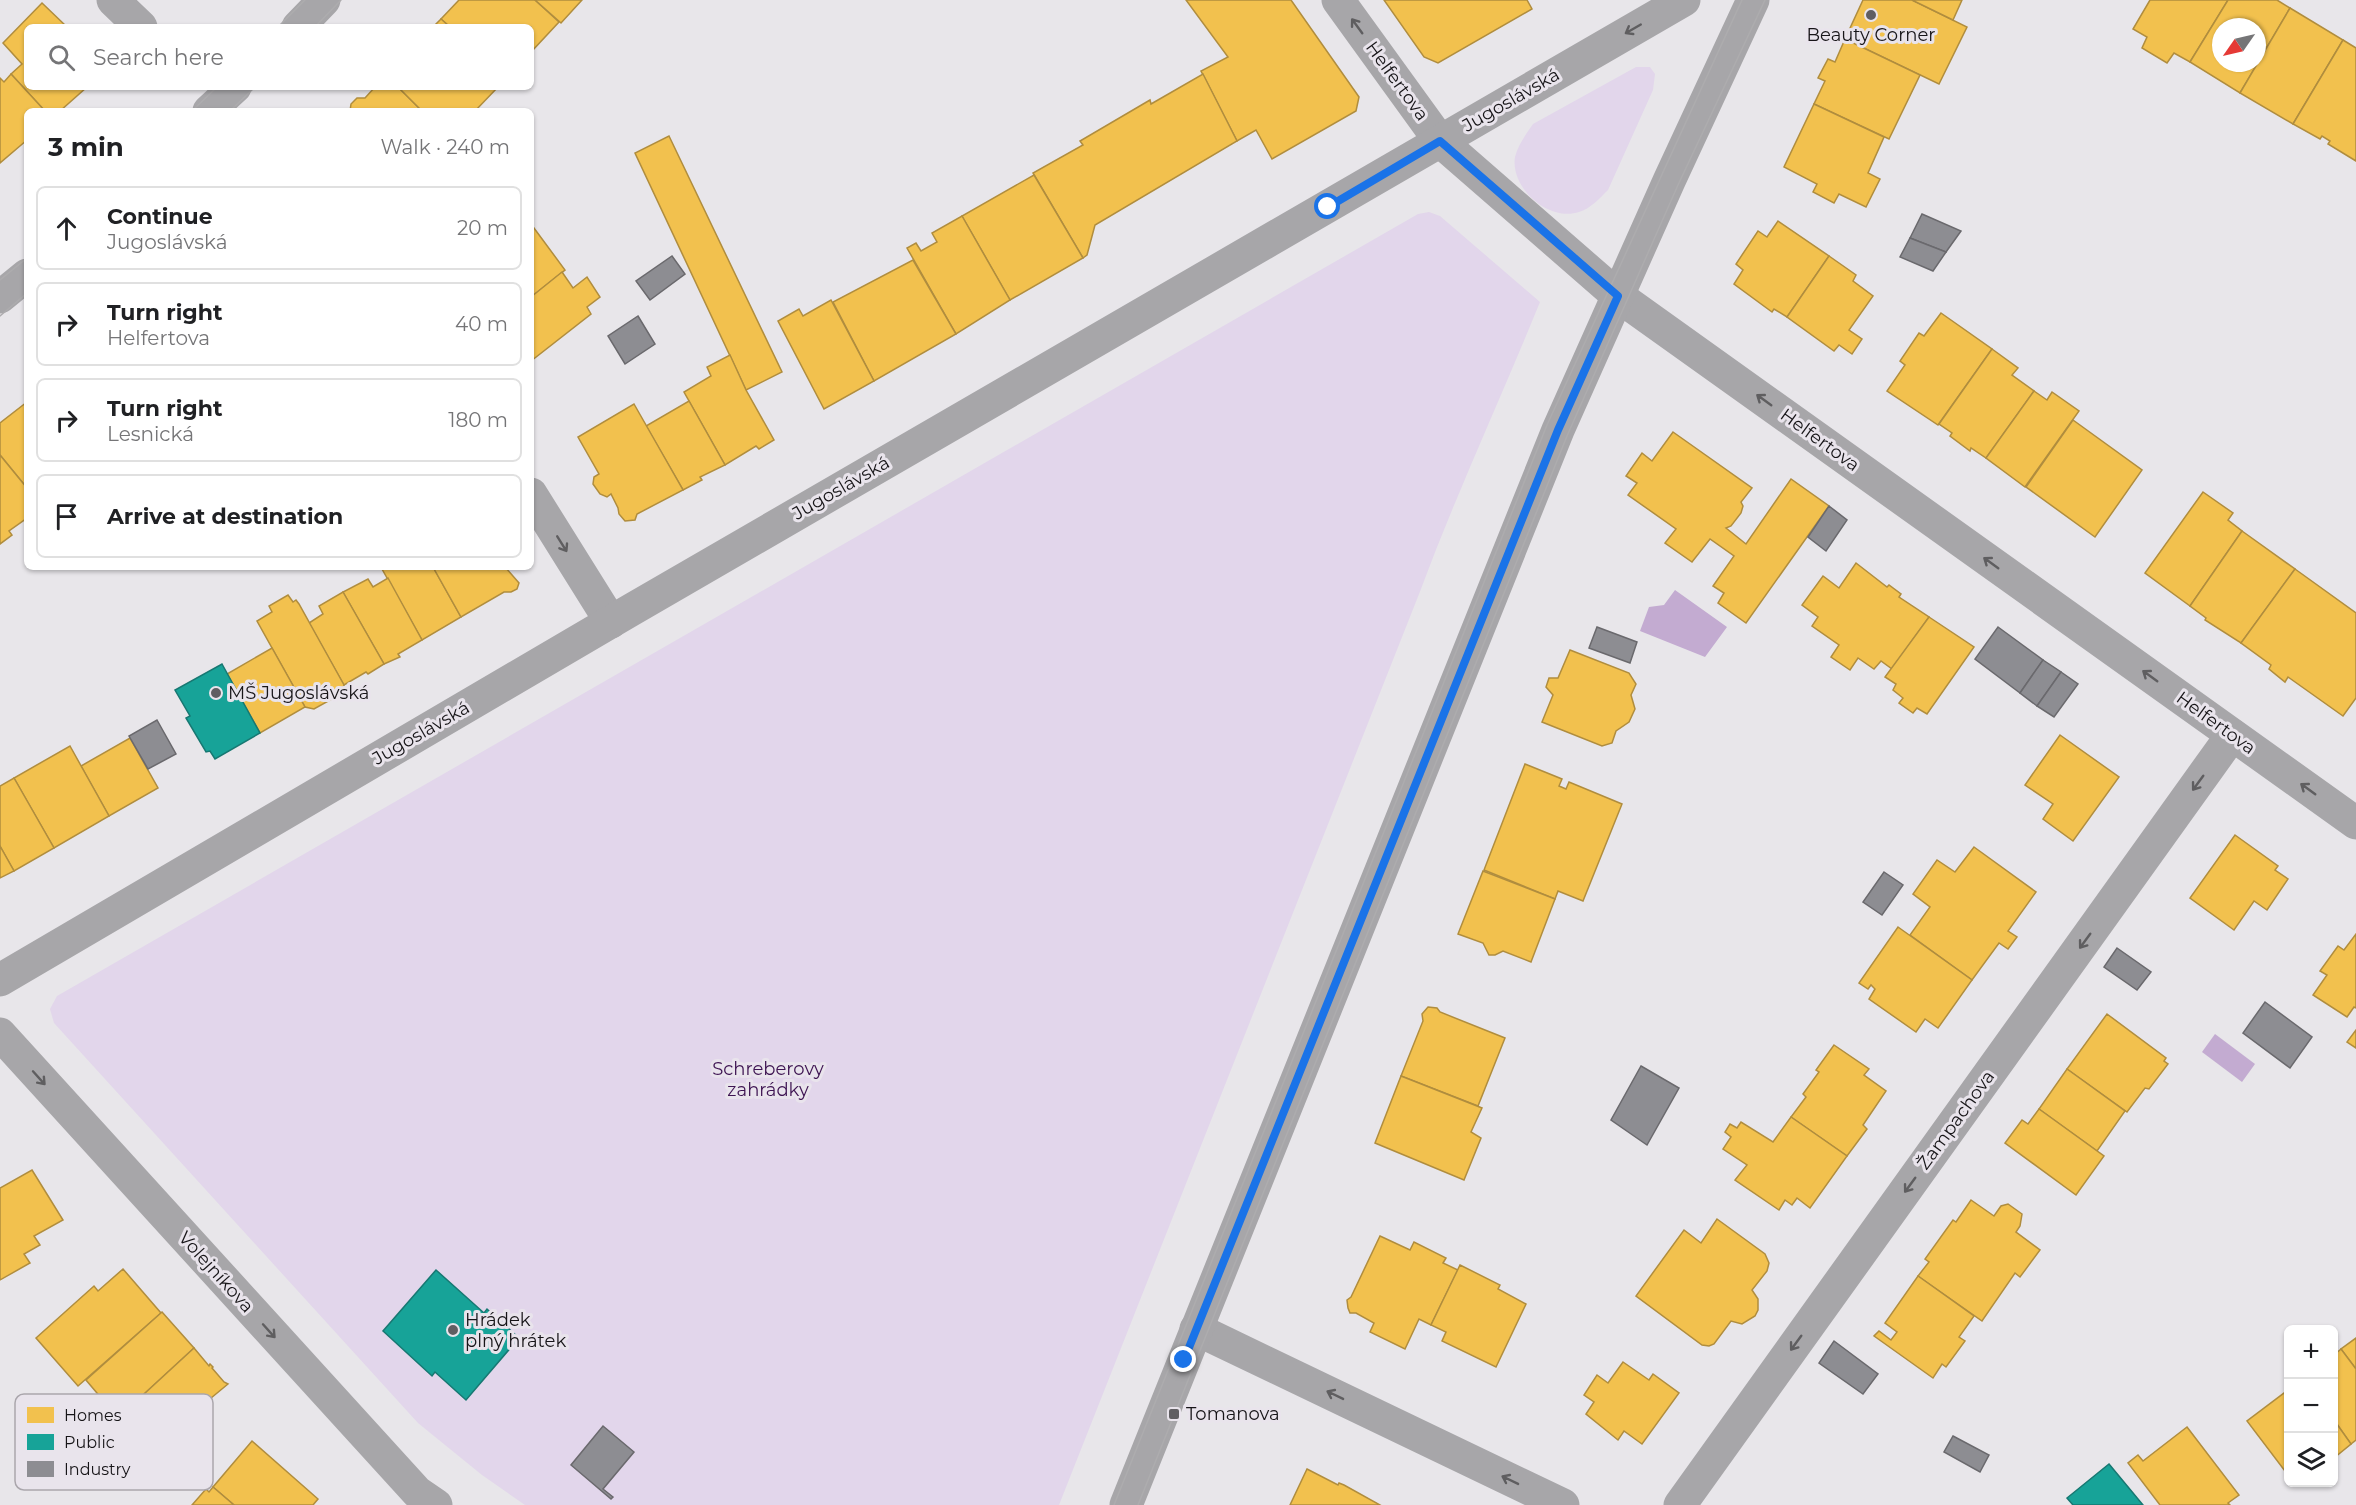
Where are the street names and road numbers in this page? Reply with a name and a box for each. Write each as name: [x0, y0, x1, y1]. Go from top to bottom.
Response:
street label: Helfertova: [1361, 37, 1433, 125]
street label: Jugoslávská: [1458, 63, 1563, 137]
street label: Helfertova: [1776, 404, 1864, 476]
street label: Jugoslávská: [788, 451, 893, 525]
street label: Helfertova: [2172, 687, 2260, 759]
street label: Jugoslávská: [368, 696, 473, 770]
street label: Žampachova: [1913, 1066, 1999, 1174]
street label: Volejníkova: [174, 1227, 258, 1317]

